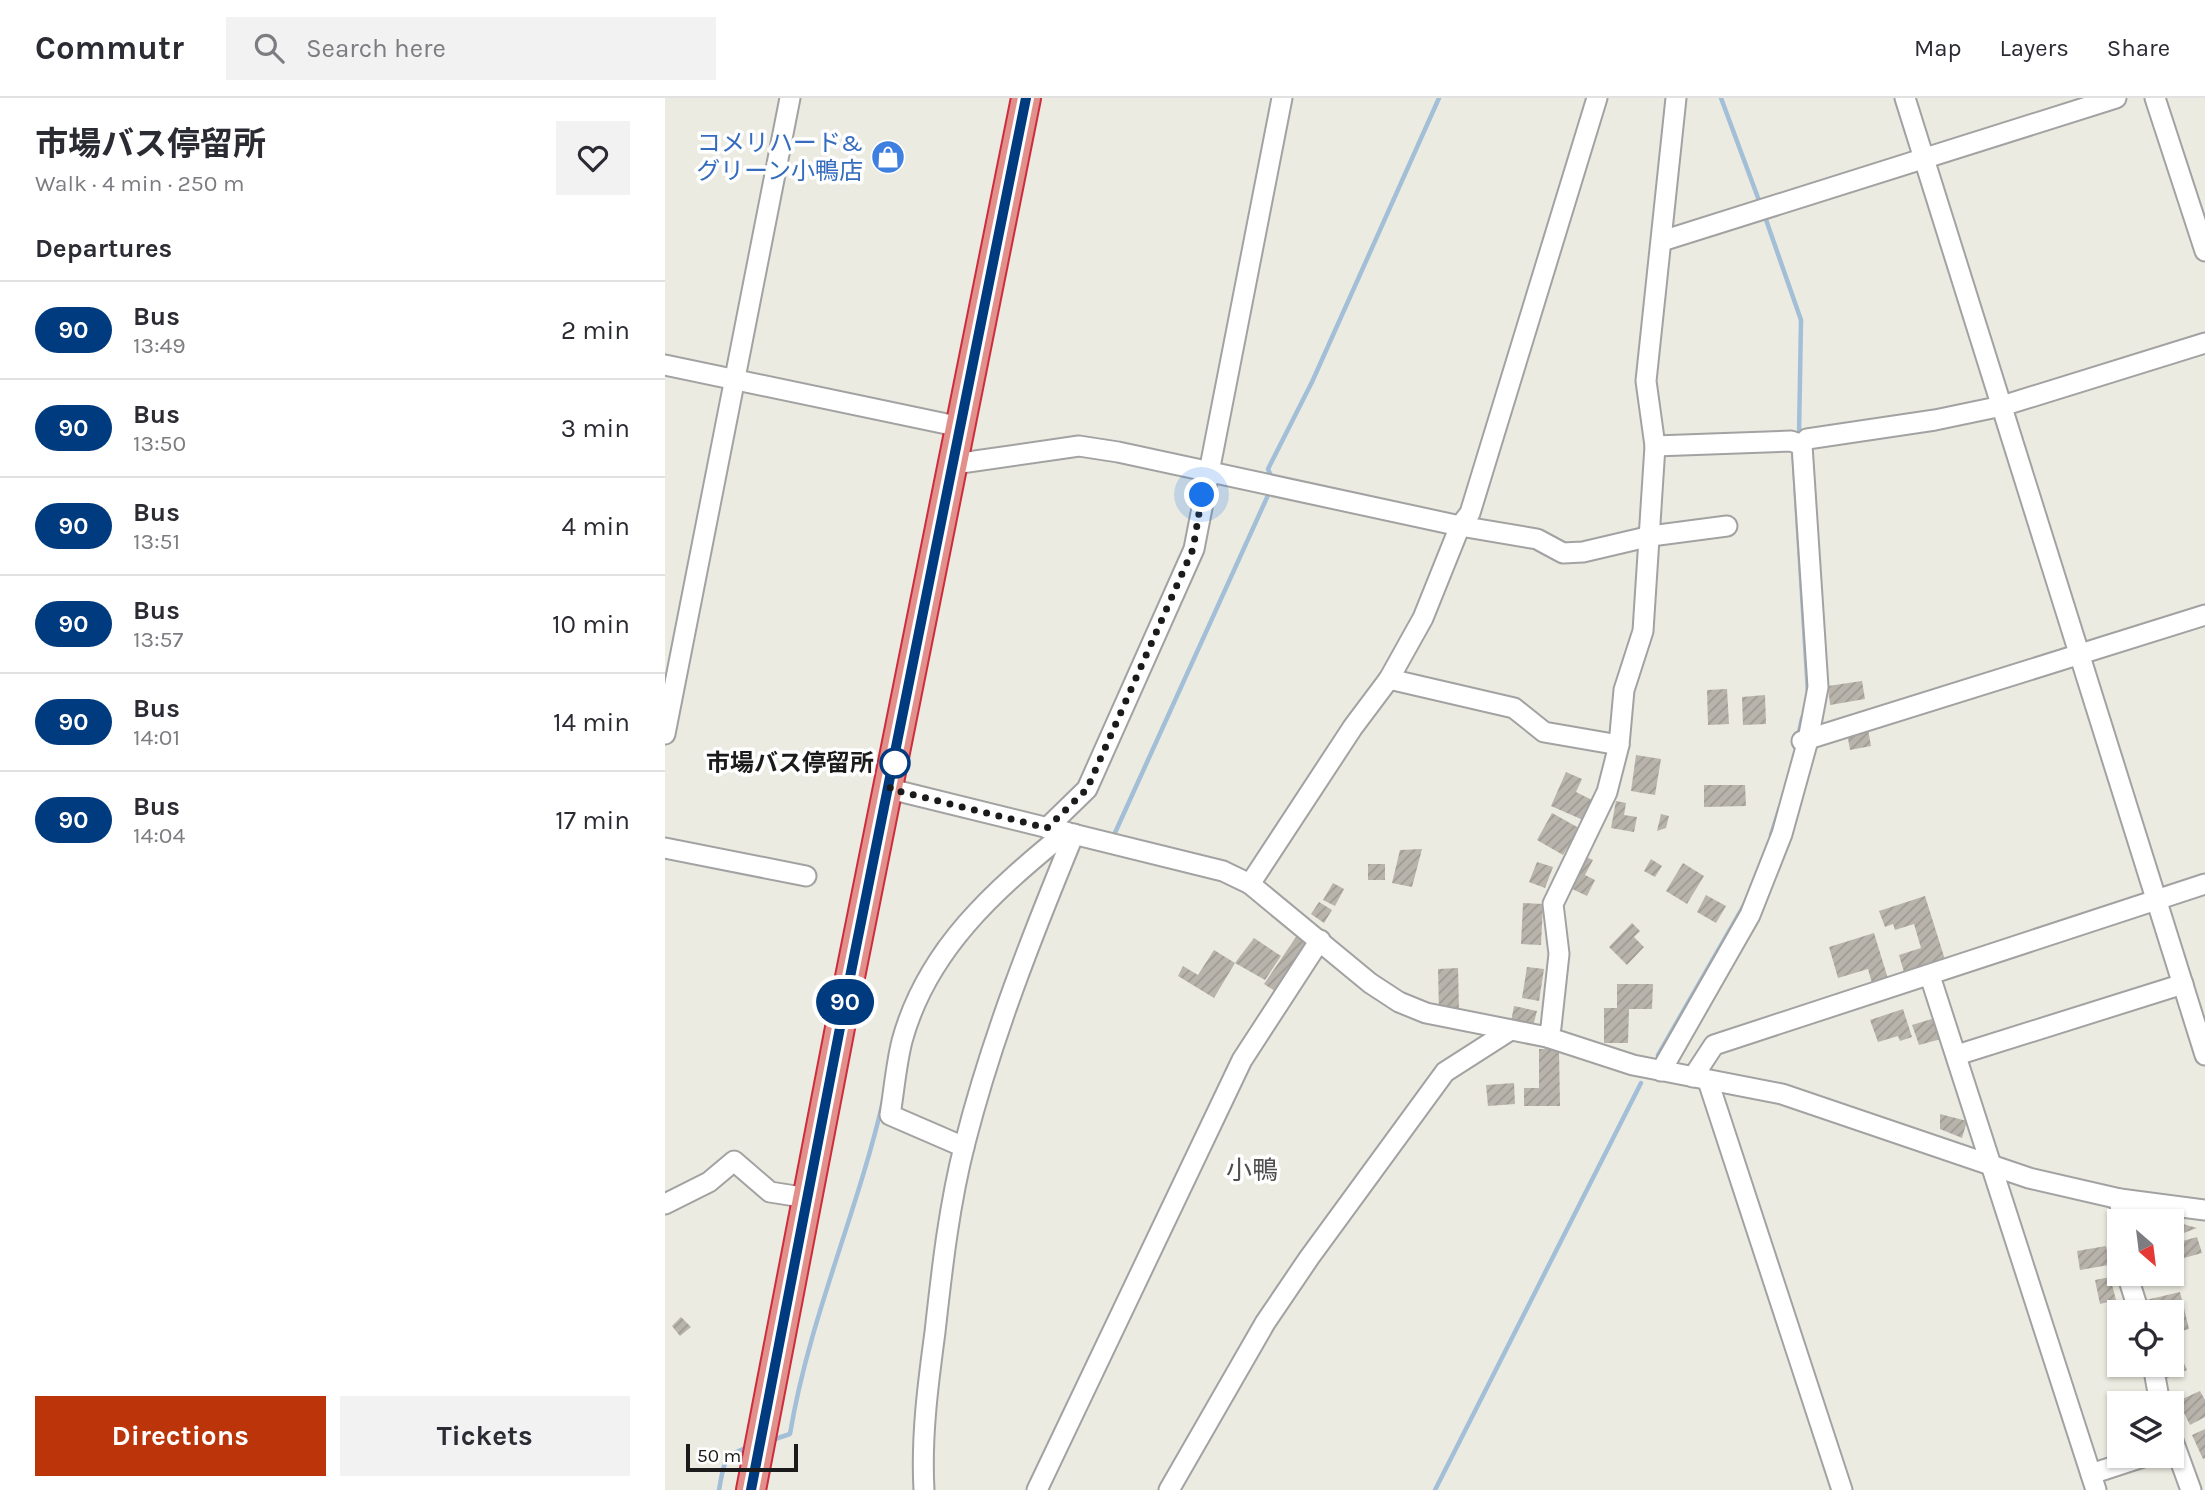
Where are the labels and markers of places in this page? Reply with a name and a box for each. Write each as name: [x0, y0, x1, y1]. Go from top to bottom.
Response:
place label: コメリハード& グリーン小鴨店: [696, 129, 863, 185]
shop icon: コメリハード& グリーン小鴨店: [869, 138, 907, 176]
marker: 市場バス停留所: [880, 748, 910, 778]
place label: 市場バス停留所: [706, 749, 874, 777]

